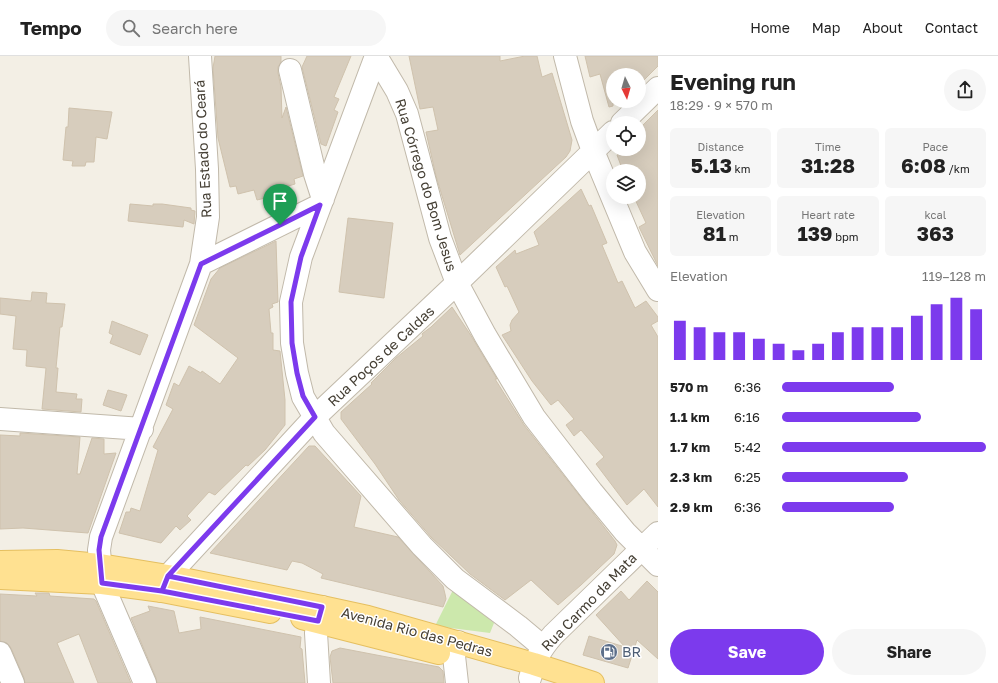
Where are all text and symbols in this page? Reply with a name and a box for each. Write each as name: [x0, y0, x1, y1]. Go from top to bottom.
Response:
search box: [106, 10, 386, 46]
text: Tempo: [20, 16, 82, 39]
icon: search: [120, 17, 142, 39]
text: Search here: [152, 19, 238, 37]
text: Home: [750, 19, 790, 36]
text: Map: [812, 19, 840, 36]
text: About: [862, 19, 903, 36]
text: Contact: [925, 19, 978, 36]
north arrow: [606, 68, 646, 108]
map controls: [606, 68, 646, 204]
text: Evening run: [670, 68, 796, 95]
button: share: [944, 69, 986, 111]
street label: Rua Estado do Ceará: [190, 79, 215, 219]
street label: Rua Córrego do Bom Jesus: [392, 96, 461, 273]
text: 18:29 · 9 × 570 m: [670, 97, 773, 113]
button: locate: [606, 116, 646, 156]
text: Distance: [698, 140, 744, 153]
text: Time: [815, 140, 841, 153]
text: Pace: [922, 140, 948, 153]
text: 5.13: [691, 153, 732, 177]
text: 31:28: [801, 153, 855, 177]
text: 6:08: [901, 153, 946, 177]
text: km: [732, 162, 751, 175]
text: /km: [946, 162, 970, 175]
button: layers: [606, 164, 646, 204]
pin: [263, 184, 297, 225]
icon: arrive: [269, 190, 291, 212]
text: Elevation: [696, 208, 745, 221]
text: Heart rate: [801, 208, 855, 221]
text: kcal: [924, 208, 946, 221]
text: 81: [703, 221, 726, 245]
text: 139: [797, 221, 833, 245]
text: 363: [917, 221, 954, 245]
text: m: [726, 230, 738, 243]
text: bpm: [833, 230, 859, 243]
text: Elevation: [670, 268, 728, 284]
text: 119–128 m: [922, 268, 986, 284]
street label: Rua Poços de Caldas: [324, 302, 437, 409]
text: 570 m: [670, 379, 708, 395]
text: 6:36: [734, 379, 761, 395]
text: 1.1 km: [670, 409, 710, 425]
text: 6:16: [734, 409, 760, 425]
text: 1.7 km: [670, 439, 710, 455]
text: 5:42: [734, 439, 761, 455]
text: 2.3 km: [670, 469, 712, 485]
text: 6:25: [734, 469, 761, 485]
text: 2.9 km: [670, 499, 713, 515]
text: 6:36: [734, 499, 761, 515]
street label: Rua Carmo da Mata: [537, 549, 640, 654]
street label: Avenida Rio das Pedras: [340, 603, 494, 660]
button: Save: [670, 629, 824, 675]
button: Share: [832, 629, 986, 675]
fuel station icon: BR: [599, 642, 619, 662]
place label: BR: [622, 643, 641, 660]

